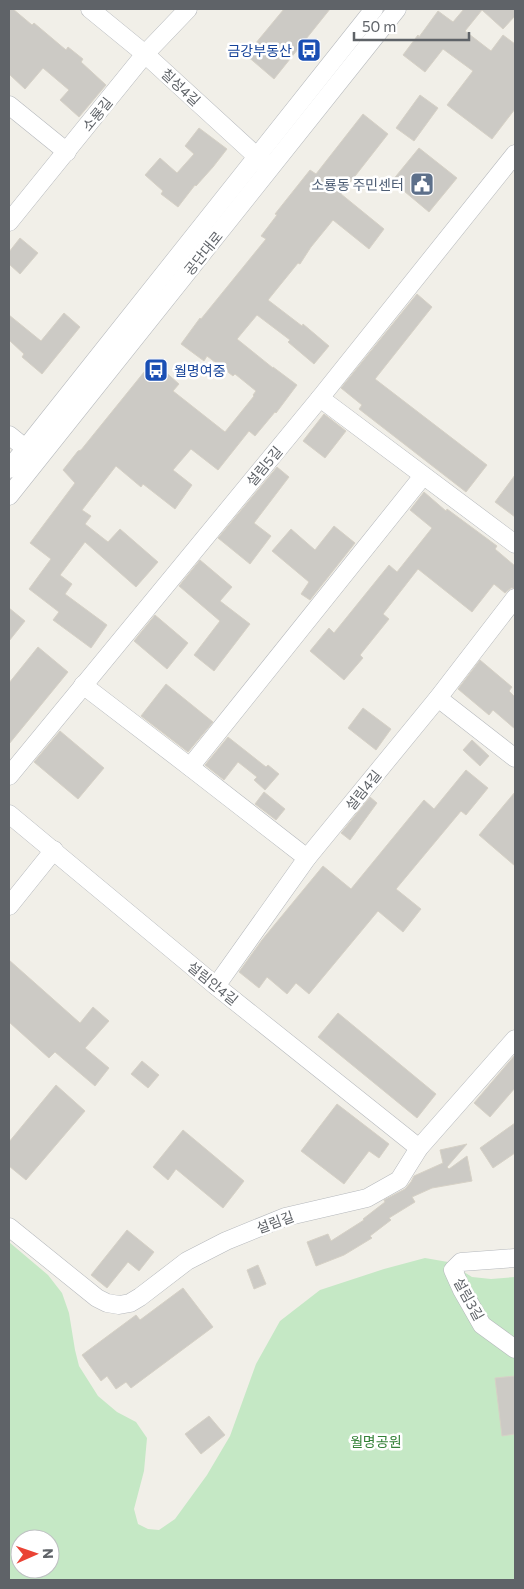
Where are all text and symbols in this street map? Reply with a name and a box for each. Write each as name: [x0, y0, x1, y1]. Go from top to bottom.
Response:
scale bar: [354, 10, 469, 42]
text: 50 m: [362, 17, 396, 35]
bus stop icon: 금강부동산: [296, 37, 322, 63]
place label: 금강부동산: [228, 42, 292, 59]
street label: 칠성4길: [158, 65, 204, 109]
street label: 소룡길: [78, 94, 116, 134]
public building icon: 소룡동 주민센터: [409, 171, 435, 197]
place label: 소룡동 주민센터: [311, 176, 404, 193]
street label: 공단대로: [180, 228, 226, 278]
bus stop icon: 월명여중: [143, 357, 169, 383]
place label: 월명여중: [174, 362, 226, 379]
street label: 설림5길: [242, 443, 286, 489]
street label: 설림4길: [342, 766, 384, 814]
street label: 설림안4길: [184, 958, 242, 1008]
street label: 설림길: [254, 1207, 296, 1237]
street label: 설림3길: [450, 1274, 488, 1324]
park label: 월명공원: [350, 1433, 402, 1450]
north arrow: [10, 1529, 60, 1579]
text: N: [40, 1548, 57, 1559]

